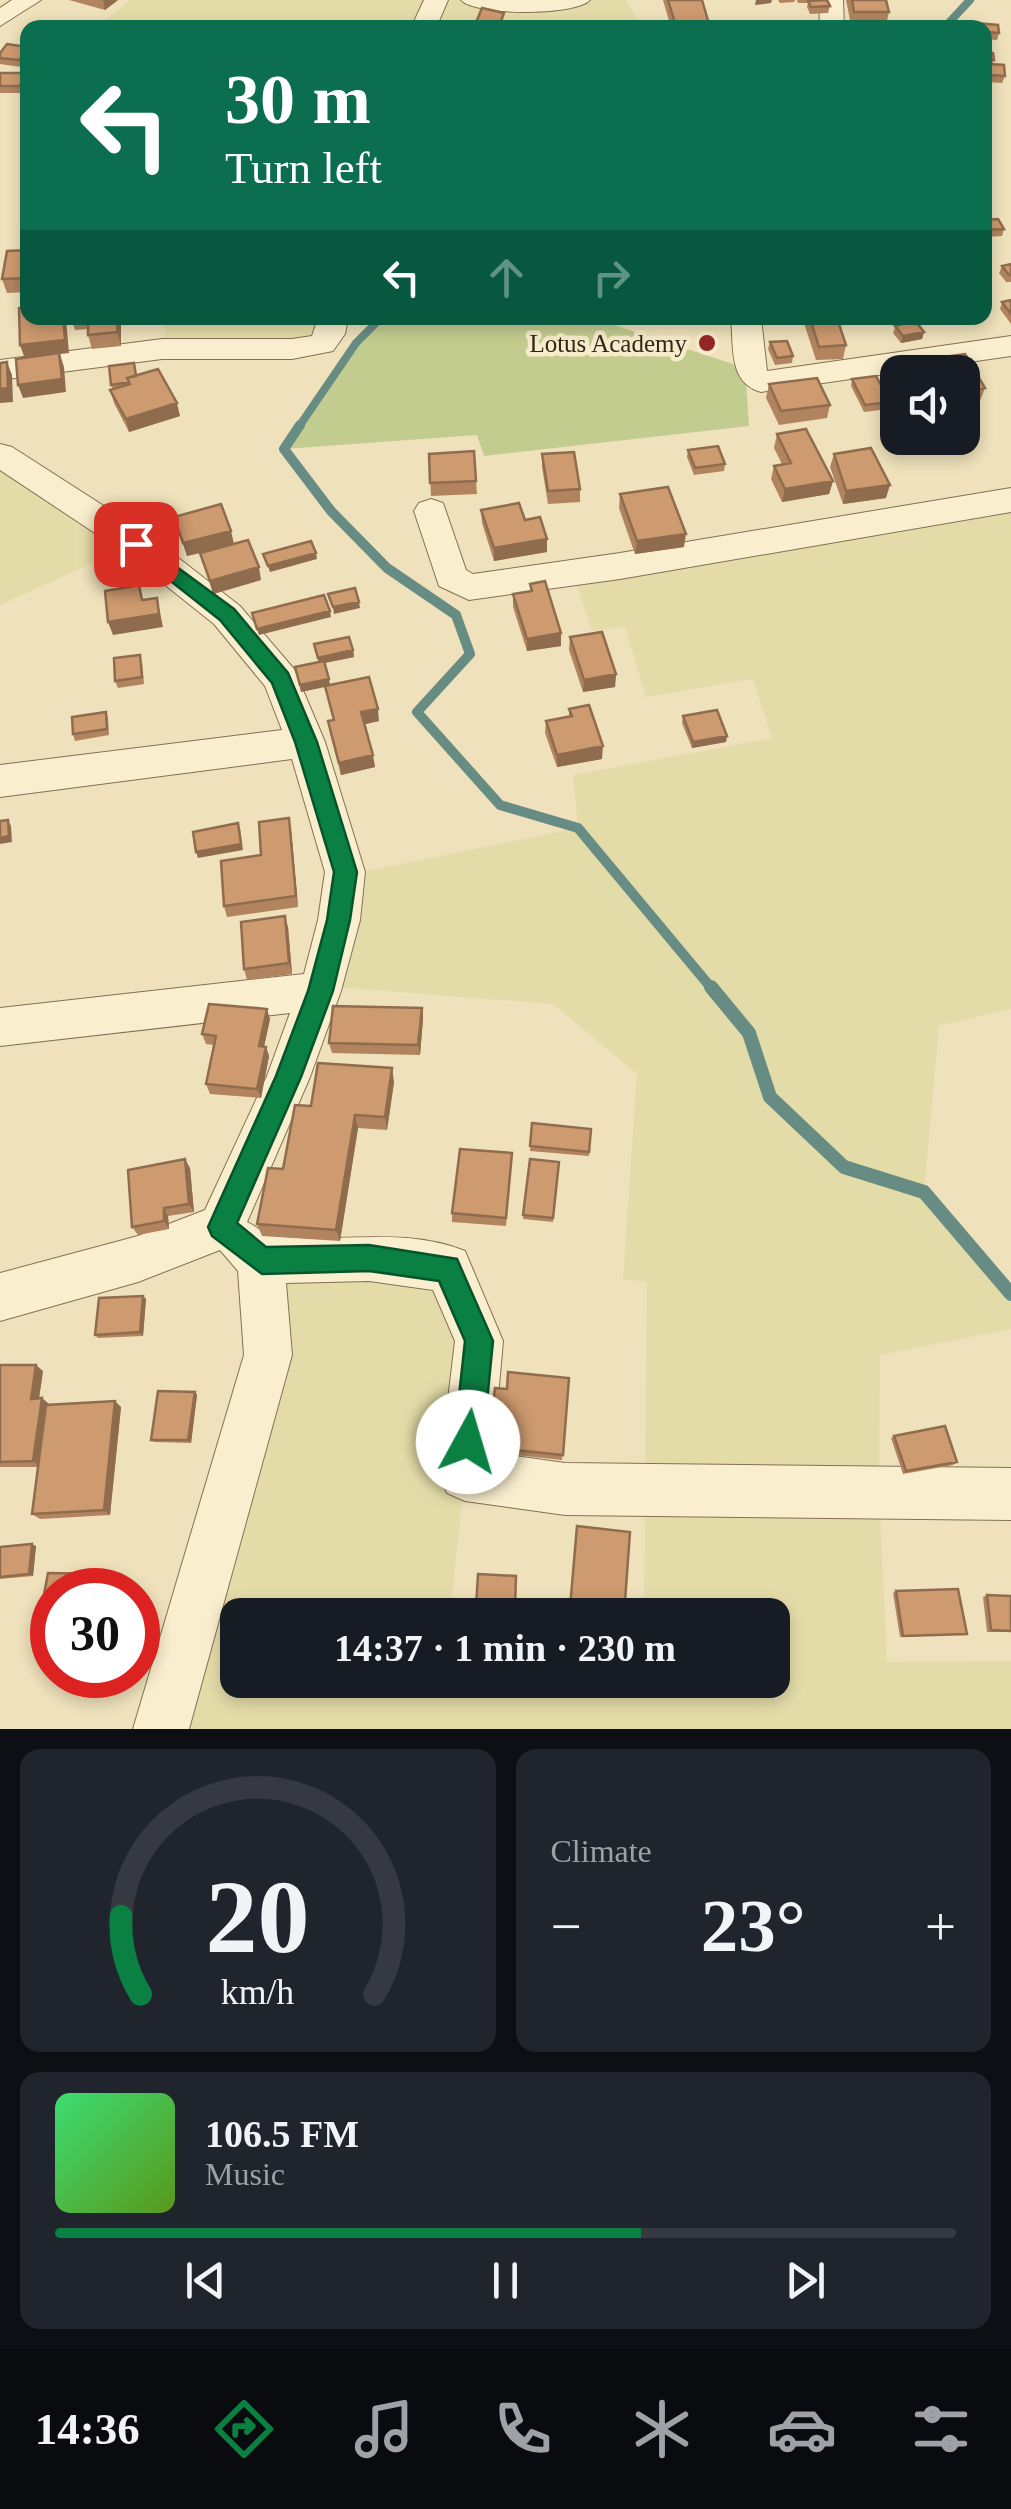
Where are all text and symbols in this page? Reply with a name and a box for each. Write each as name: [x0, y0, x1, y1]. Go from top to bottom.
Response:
icon: left: [60, 60, 190, 190]
text: 30 m: [225, 61, 371, 138]
text: Turn left: [225, 143, 382, 193]
icon: left: [374, 250, 429, 305]
icon: ahead: [479, 250, 534, 305]
icon: right: [584, 250, 639, 305]
place label: Lotus Academy: [529, 330, 687, 357]
marker: Lotus Academy: [696, 332, 718, 354]
map controls: [880, 355, 980, 455]
button: sound: [880, 355, 980, 455]
pin: [94, 502, 179, 587]
icon: arrive: [109, 517, 164, 572]
position arrow: [416, 1390, 520, 1494]
speed limit sign: 30: [30, 1568, 160, 1698]
text: 14:37 · 1 min · 230 m: [334, 1627, 676, 1669]
text: Climate: [551, 1833, 652, 1869]
text: 20: [206, 1859, 310, 1974]
text: 23°: [701, 1884, 806, 1967]
text: −: [551, 1896, 582, 1957]
text: +: [925, 1896, 956, 1957]
text: km/h: [221, 1972, 295, 2012]
text: 106.5 FM: [205, 2113, 359, 2155]
text: Music: [205, 2156, 285, 2192]
icon: previous: [178, 2253, 233, 2308]
icon: pause: [478, 2253, 533, 2308]
icon: next: [778, 2253, 833, 2308]
icon: directions: [209, 2394, 279, 2464]
icon: music: [349, 2394, 419, 2464]
icon: phone: [488, 2394, 558, 2464]
icon: climate: [627, 2394, 697, 2464]
icon: car: [767, 2394, 837, 2464]
icon: filters: [906, 2394, 976, 2464]
text: 14:36: [35, 2404, 140, 2454]

